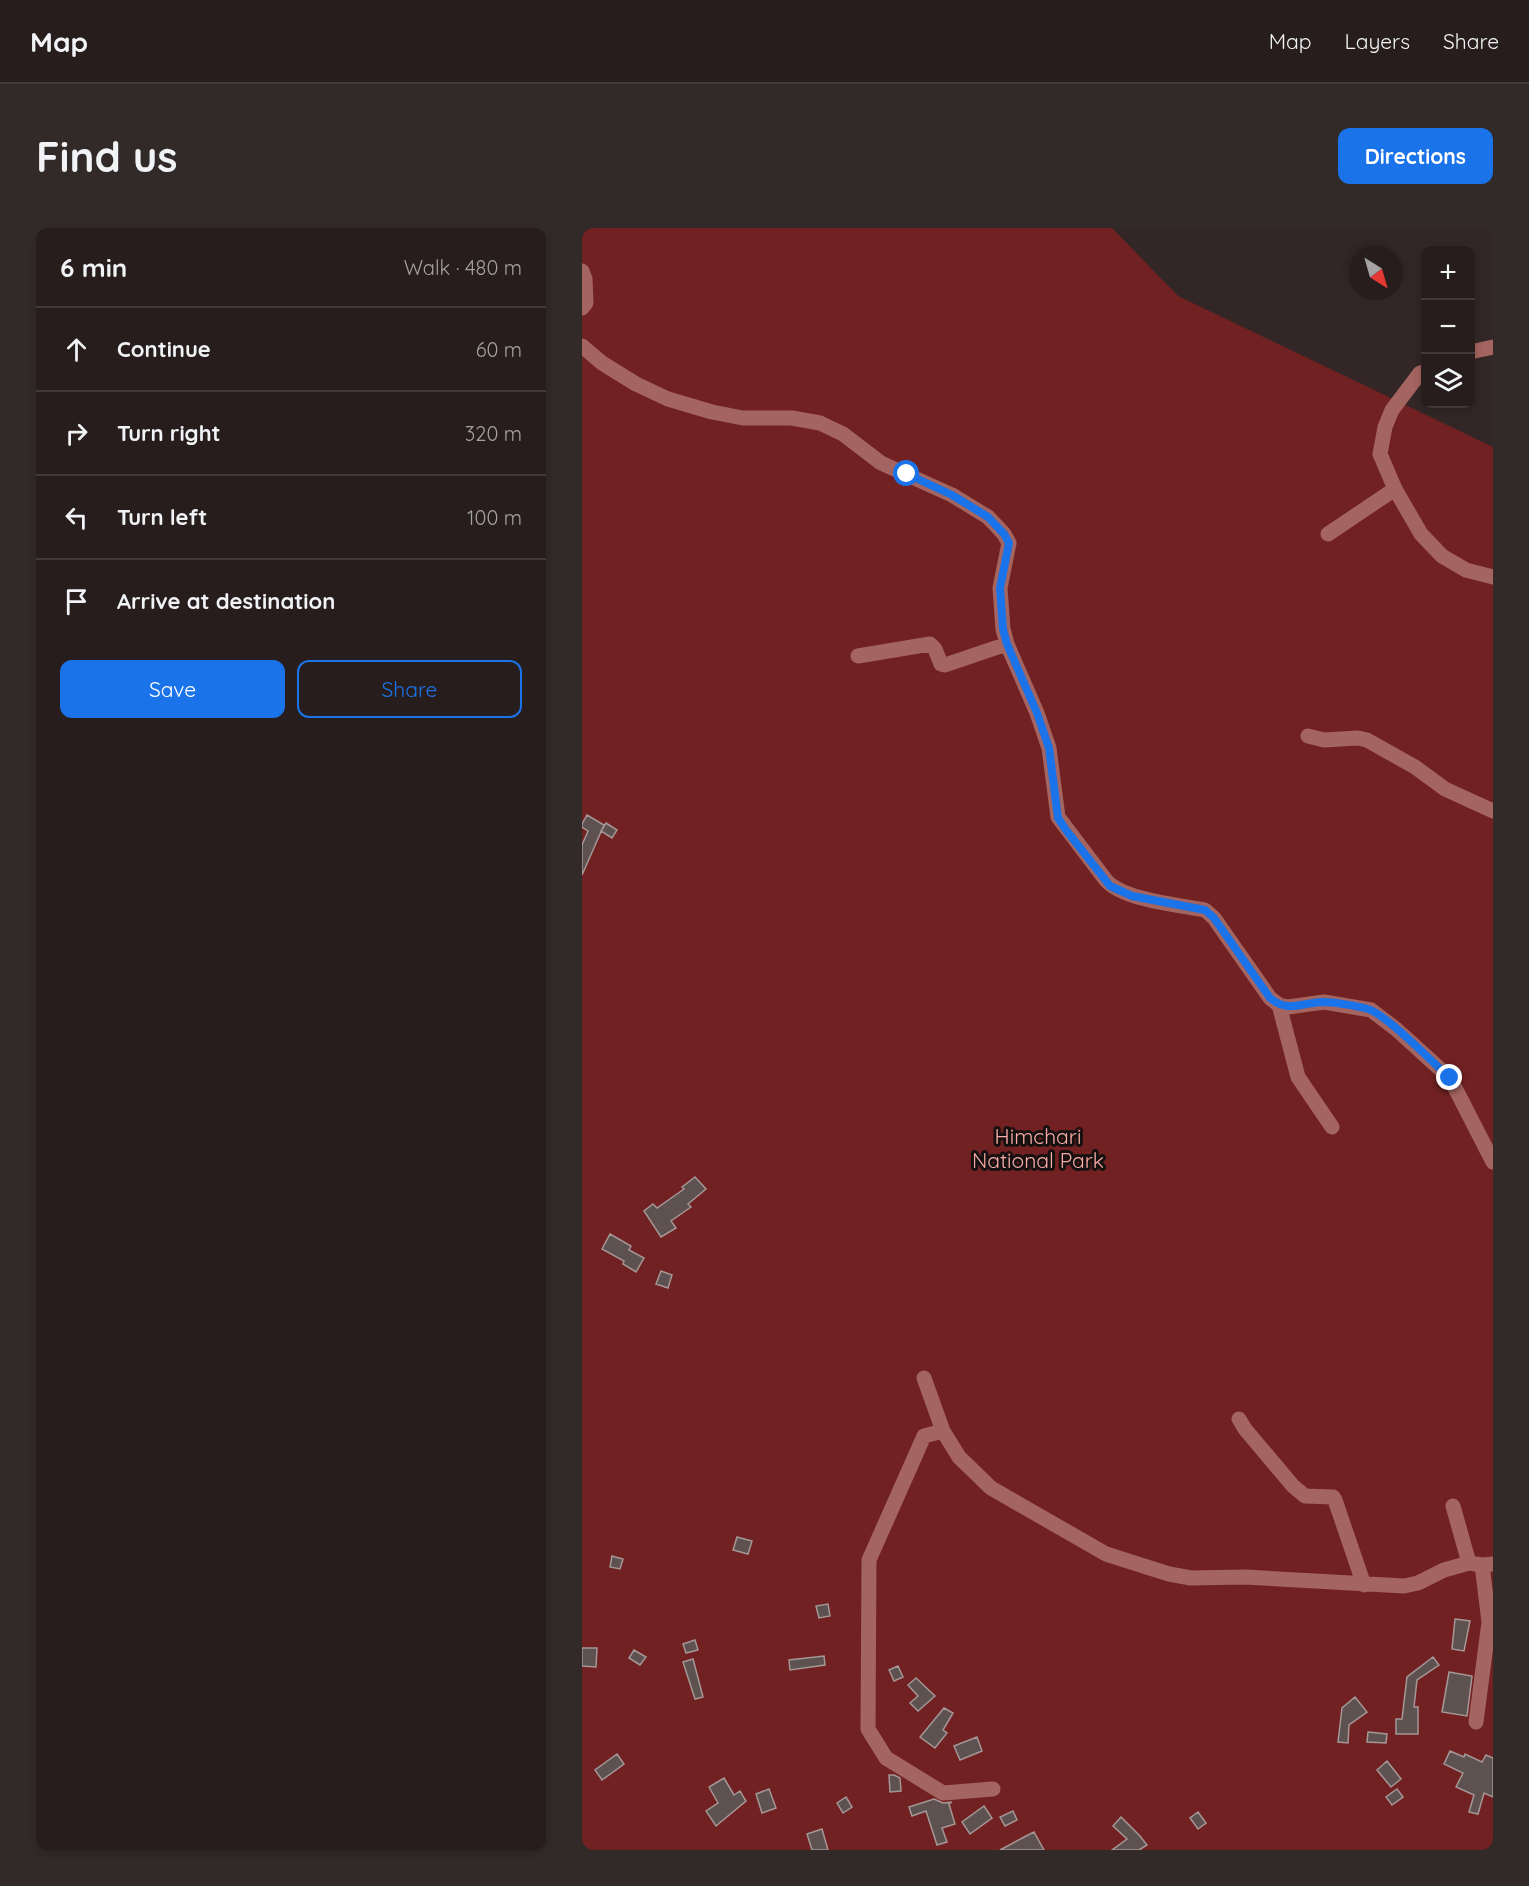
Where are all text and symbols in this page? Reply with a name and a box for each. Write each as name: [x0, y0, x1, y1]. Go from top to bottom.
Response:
text: Map: [30, 24, 88, 59]
text: Map: [1269, 28, 1312, 54]
text: Layers: [1345, 28, 1410, 54]
text: Share: [1443, 28, 1499, 54]
button: Directions: [1338, 128, 1493, 184]
text: Find us: [36, 130, 178, 183]
north arrow: [1349, 246, 1403, 300]
map controls: [1421, 246, 1475, 408]
button: +: [1421, 246, 1475, 300]
text: 6 min: [60, 251, 127, 284]
text: Walk · 480 m: [404, 255, 522, 280]
button: −: [1421, 300, 1475, 354]
icon: ahead: [60, 333, 93, 366]
text: Continue: [117, 335, 211, 363]
text: 60 m: [476, 337, 522, 362]
button: layers: [1421, 354, 1475, 408]
icon: right: [60, 417, 93, 450]
text: Turn right: [117, 419, 221, 447]
text: 320 m: [465, 421, 522, 446]
route start: [893, 460, 919, 486]
icon: left: [60, 501, 93, 534]
text: Turn left: [117, 503, 207, 531]
text: 100 m: [467, 505, 522, 530]
icon: arrive: [60, 585, 93, 618]
text: Arrive at destination: [117, 587, 335, 615]
button: Save: [60, 660, 285, 718]
button: Share: [297, 660, 522, 718]
route end: [1436, 1064, 1462, 1090]
park label: Himchari National Park: [972, 1123, 1104, 1173]

